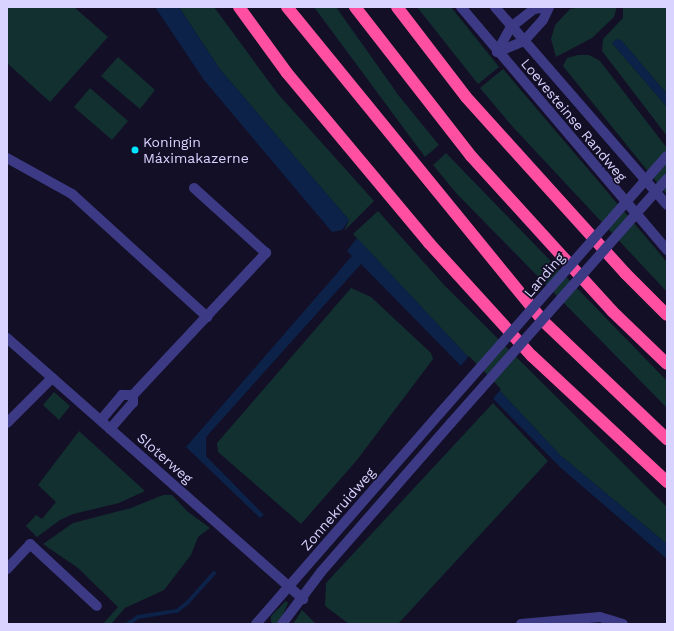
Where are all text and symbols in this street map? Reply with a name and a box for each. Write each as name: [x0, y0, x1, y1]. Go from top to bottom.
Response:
street label: Loevesteinse Randweg: [518, 55, 630, 185]
place label: Koningin Máximakazerne: [143, 134, 249, 166]
marker: Koningin Máximakazerne: [130, 145, 140, 155]
street label: Landing: [520, 249, 568, 301]
street label: Sloterweg: [134, 429, 196, 487]
street label: Zonnekruidweg: [298, 464, 378, 554]

